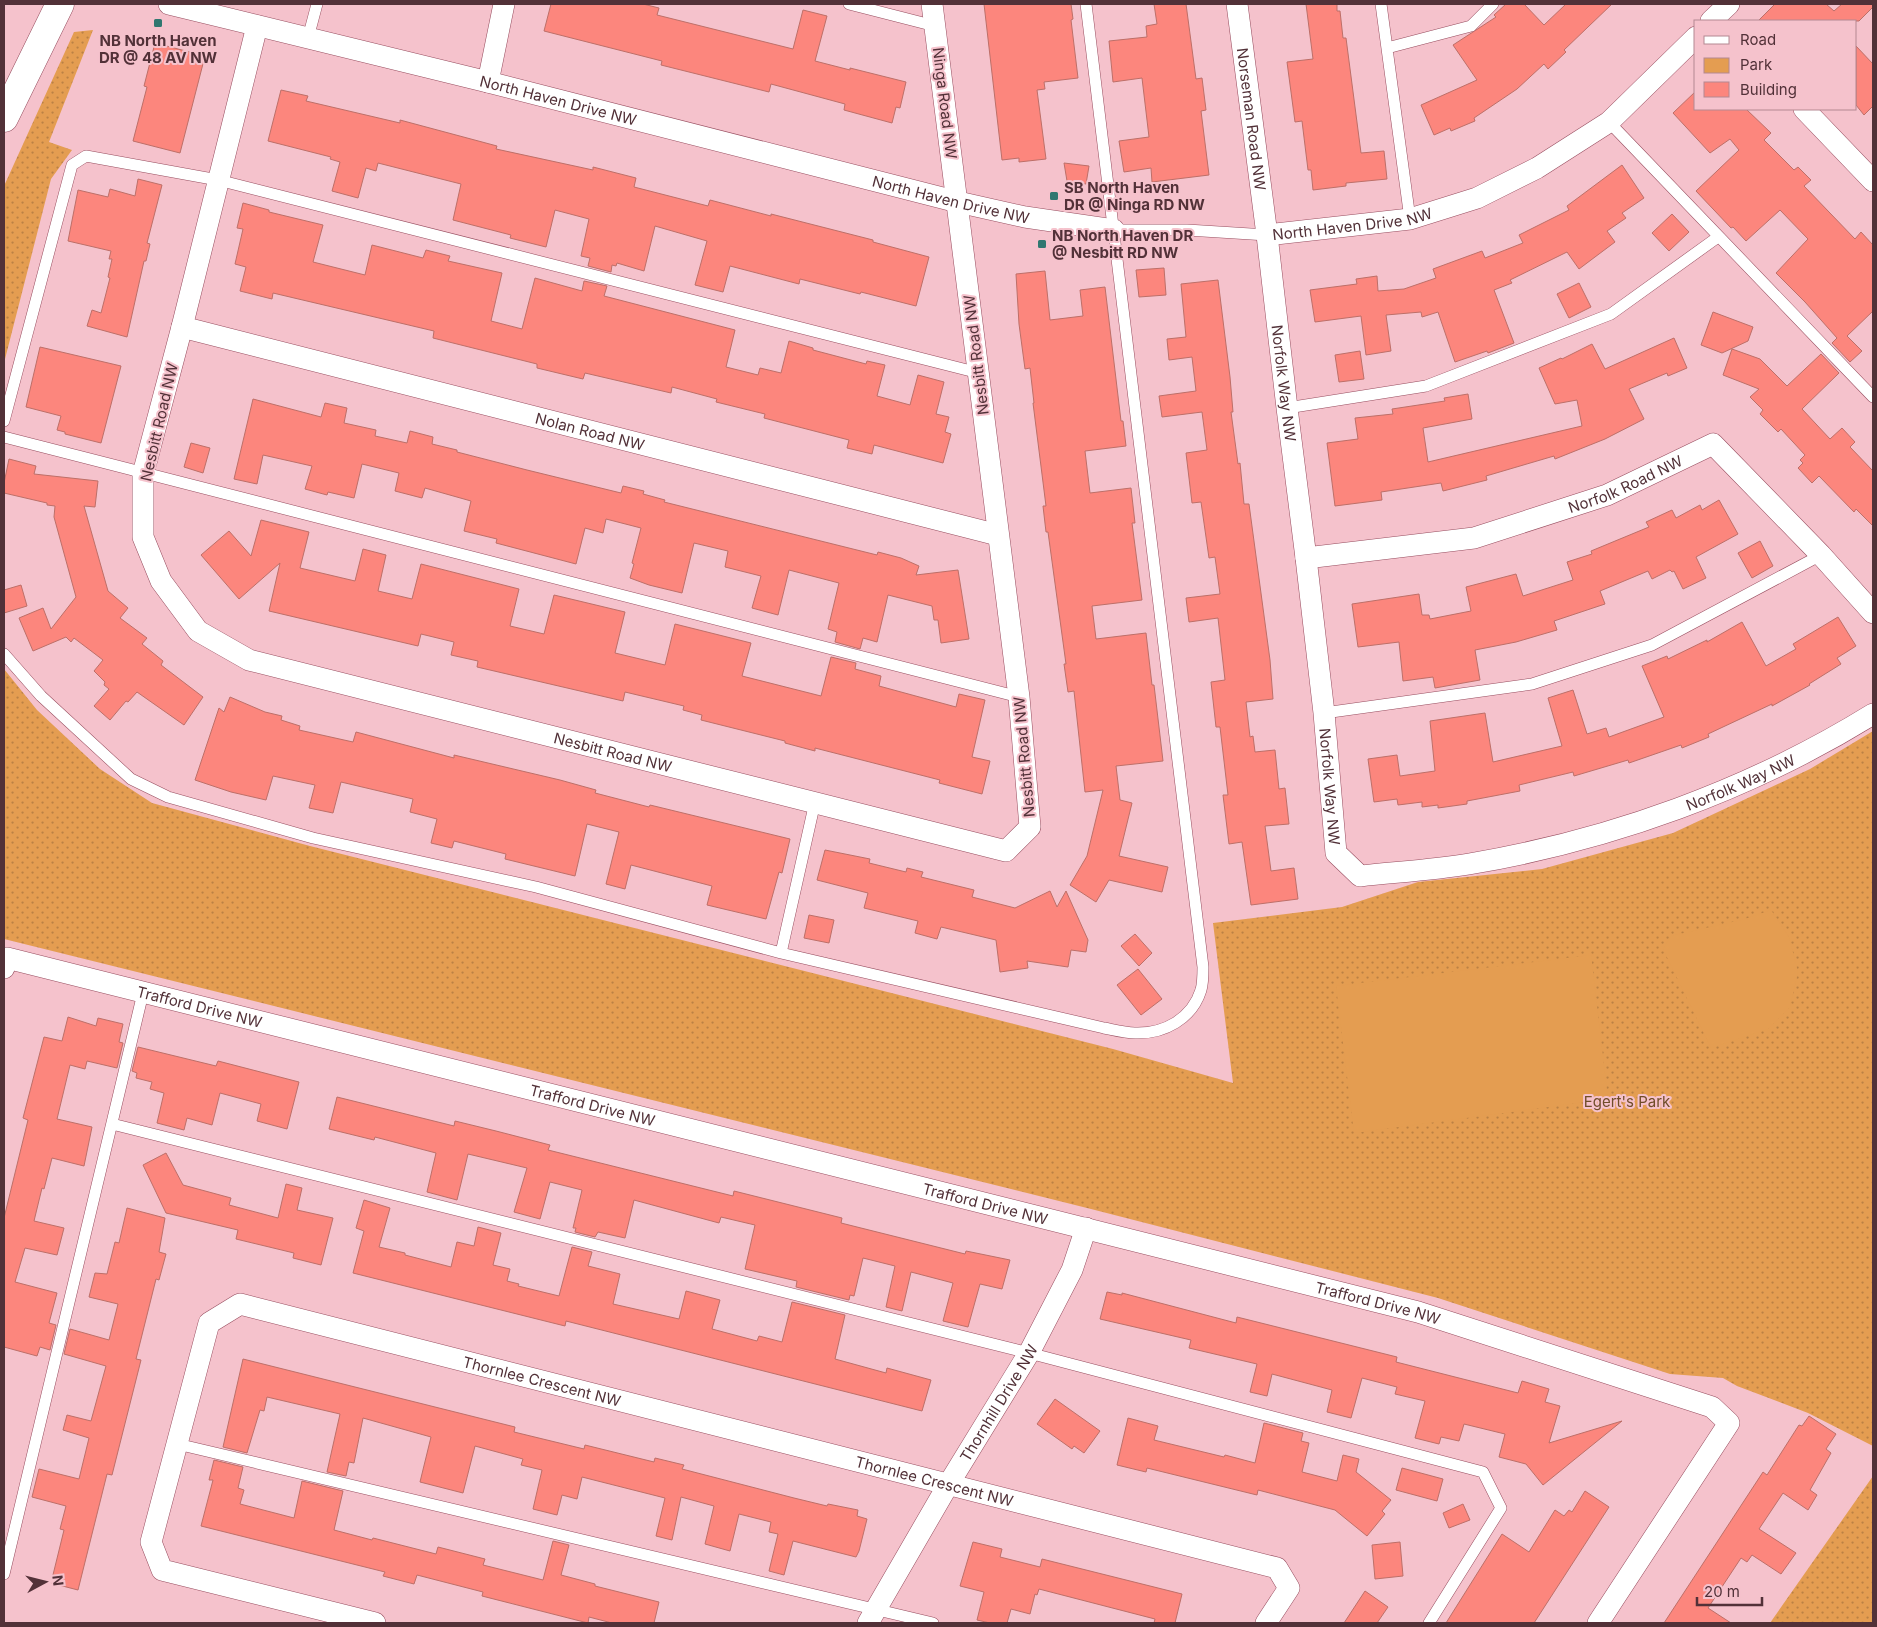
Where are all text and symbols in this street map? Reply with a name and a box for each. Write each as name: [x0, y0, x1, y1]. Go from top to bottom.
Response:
marker: NB North Haven DR @ 48 AV NW: [152, 17, 164, 29]
legend: [1694, 20, 1857, 110]
text: Road: [1740, 30, 1776, 49]
place label: NB North Haven DR @ 48 AV NW: [99, 31, 218, 67]
street label: Ninga Road NW: [929, 46, 961, 160]
street label: Norseman Road NW: [1233, 46, 1271, 192]
text: Park: [1740, 55, 1773, 74]
street label: North Haven Drive NW: [478, 71, 639, 129]
text: Building: [1740, 80, 1797, 99]
street label: North Haven Drive NW: [870, 171, 1032, 227]
place label: SB North Haven DR @ Ninga RD NW: [1064, 178, 1205, 214]
marker: SB North Haven DR @ Ninga RD NW: [1048, 190, 1060, 202]
street label: North Haven Drive NW: [1271, 203, 1435, 244]
place label: NB North Haven DR @ Nesbitt RD NW: [1052, 226, 1193, 262]
marker: NB North Haven DR @ Nesbitt RD NW: [1036, 238, 1048, 250]
street label: Nesbitt Road NW: [959, 294, 993, 416]
street label: Norfolk Way NW: [1268, 324, 1301, 443]
street label: Nesbitt Road NW: [136, 361, 182, 483]
street label: Nolan Road NW: [533, 408, 647, 454]
street label: Norfolk Road NW: [1566, 451, 1686, 516]
street label: Nesbitt Road NW: [1009, 696, 1039, 818]
street label: Norfolk Way NW: [1316, 727, 1345, 846]
street label: Nesbitt Road NW: [552, 728, 674, 776]
street label: Norfolk Way NW: [1683, 750, 1798, 814]
street label: Trafford Drive NW: [135, 981, 264, 1031]
street label: Trafford Drive NW: [528, 1080, 657, 1130]
park label: Egert's Park: [1584, 1092, 1671, 1111]
street label: Trafford Drive NW: [921, 1179, 1050, 1228]
street label: Trafford Drive NW: [1313, 1277, 1443, 1328]
street label: Thornhill Drive NW: [955, 1341, 1041, 1465]
street label: Thornlee Crescent NW: [461, 1352, 623, 1410]
street label: Thornlee Crescent NW: [853, 1452, 1015, 1510]
north arrow: [20, 1557, 70, 1607]
text: N: [49, 1574, 67, 1587]
scale bar: [1697, 1574, 1762, 1606]
text: 20 m: [1704, 1582, 1740, 1601]

